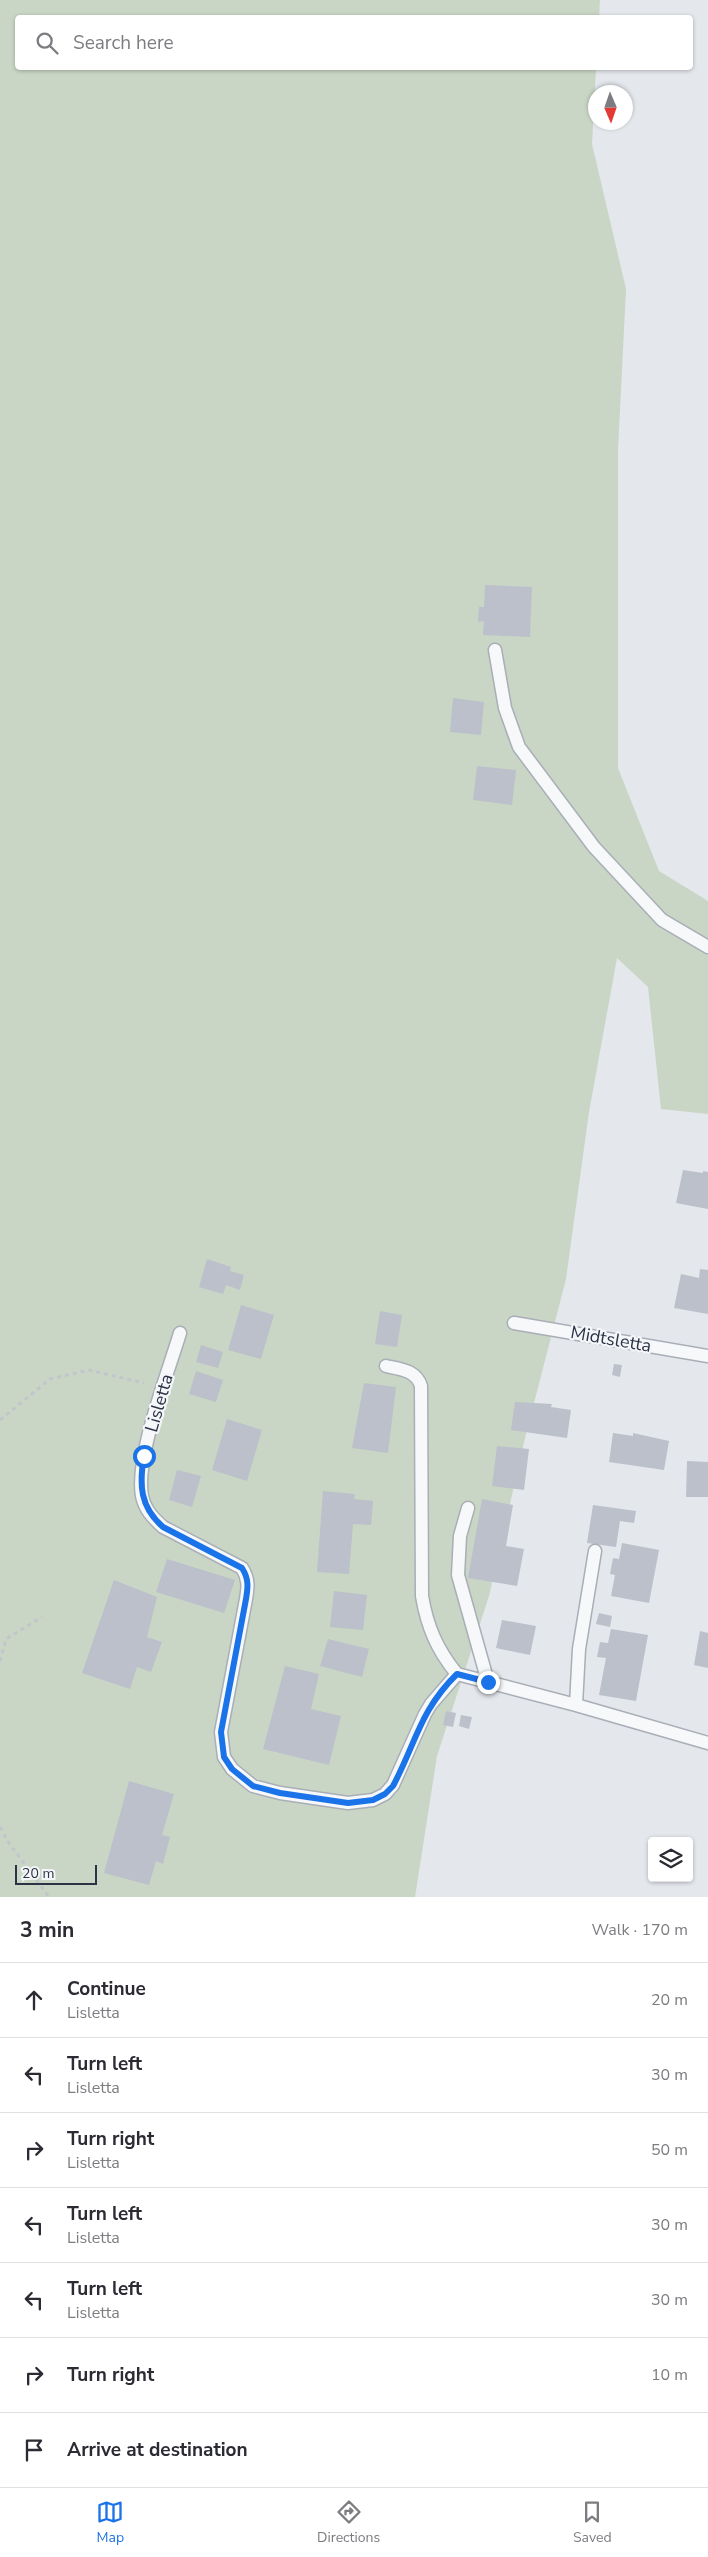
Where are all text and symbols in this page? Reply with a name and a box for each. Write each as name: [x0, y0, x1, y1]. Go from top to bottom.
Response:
search box: [15, 15, 693, 70]
icon: search: [33, 29, 61, 57]
text: Search here: [73, 30, 174, 56]
north arrow: [588, 85, 633, 130]
street label: Midtsletta: [569, 1320, 653, 1358]
street label: Lisletta: [139, 1371, 179, 1435]
route start: [133, 1445, 156, 1468]
route end: [477, 1671, 500, 1694]
map controls: [648, 1837, 693, 1882]
button: layers: [648, 1837, 693, 1882]
scale bar: [15, 1862, 98, 1885]
text: 20 m: [22, 1864, 54, 1883]
text: 3 min: [20, 1916, 74, 1944]
text: Walk · 170 m: [592, 1919, 688, 1941]
text: Continue: [67, 1976, 146, 2002]
icon: ahead: [20, 1986, 48, 2014]
text: 20 m: [651, 1989, 688, 2011]
text: Lisletta: [67, 2002, 120, 2024]
text: Turn left: [67, 2051, 142, 2077]
icon: left: [20, 2061, 48, 2089]
text: 30 m: [651, 2064, 688, 2086]
text: Lisletta: [67, 2077, 120, 2099]
text: Turn right: [67, 2126, 154, 2152]
icon: right: [20, 2136, 48, 2164]
text: 50 m: [651, 2139, 688, 2161]
text: Lisletta: [67, 2152, 120, 2174]
text: Turn left: [67, 2201, 142, 2227]
icon: left: [20, 2211, 48, 2239]
text: 30 m: [651, 2214, 688, 2236]
text: Lisletta: [67, 2227, 120, 2249]
text: Turn left: [67, 2276, 142, 2302]
icon: left: [20, 2286, 48, 2314]
text: 30 m: [651, 2289, 688, 2311]
text: Lisletta: [67, 2302, 120, 2324]
icon: right: [20, 2361, 48, 2389]
text: Turn right: [67, 2362, 154, 2388]
text: 10 m: [651, 2364, 688, 2386]
icon: arrive: [20, 2436, 48, 2464]
text: Arrive at destination: [67, 2437, 248, 2463]
tab: Map: [96, 2498, 124, 2547]
tab: Directions: [317, 2498, 380, 2547]
tab: Saved: [573, 2498, 612, 2547]

